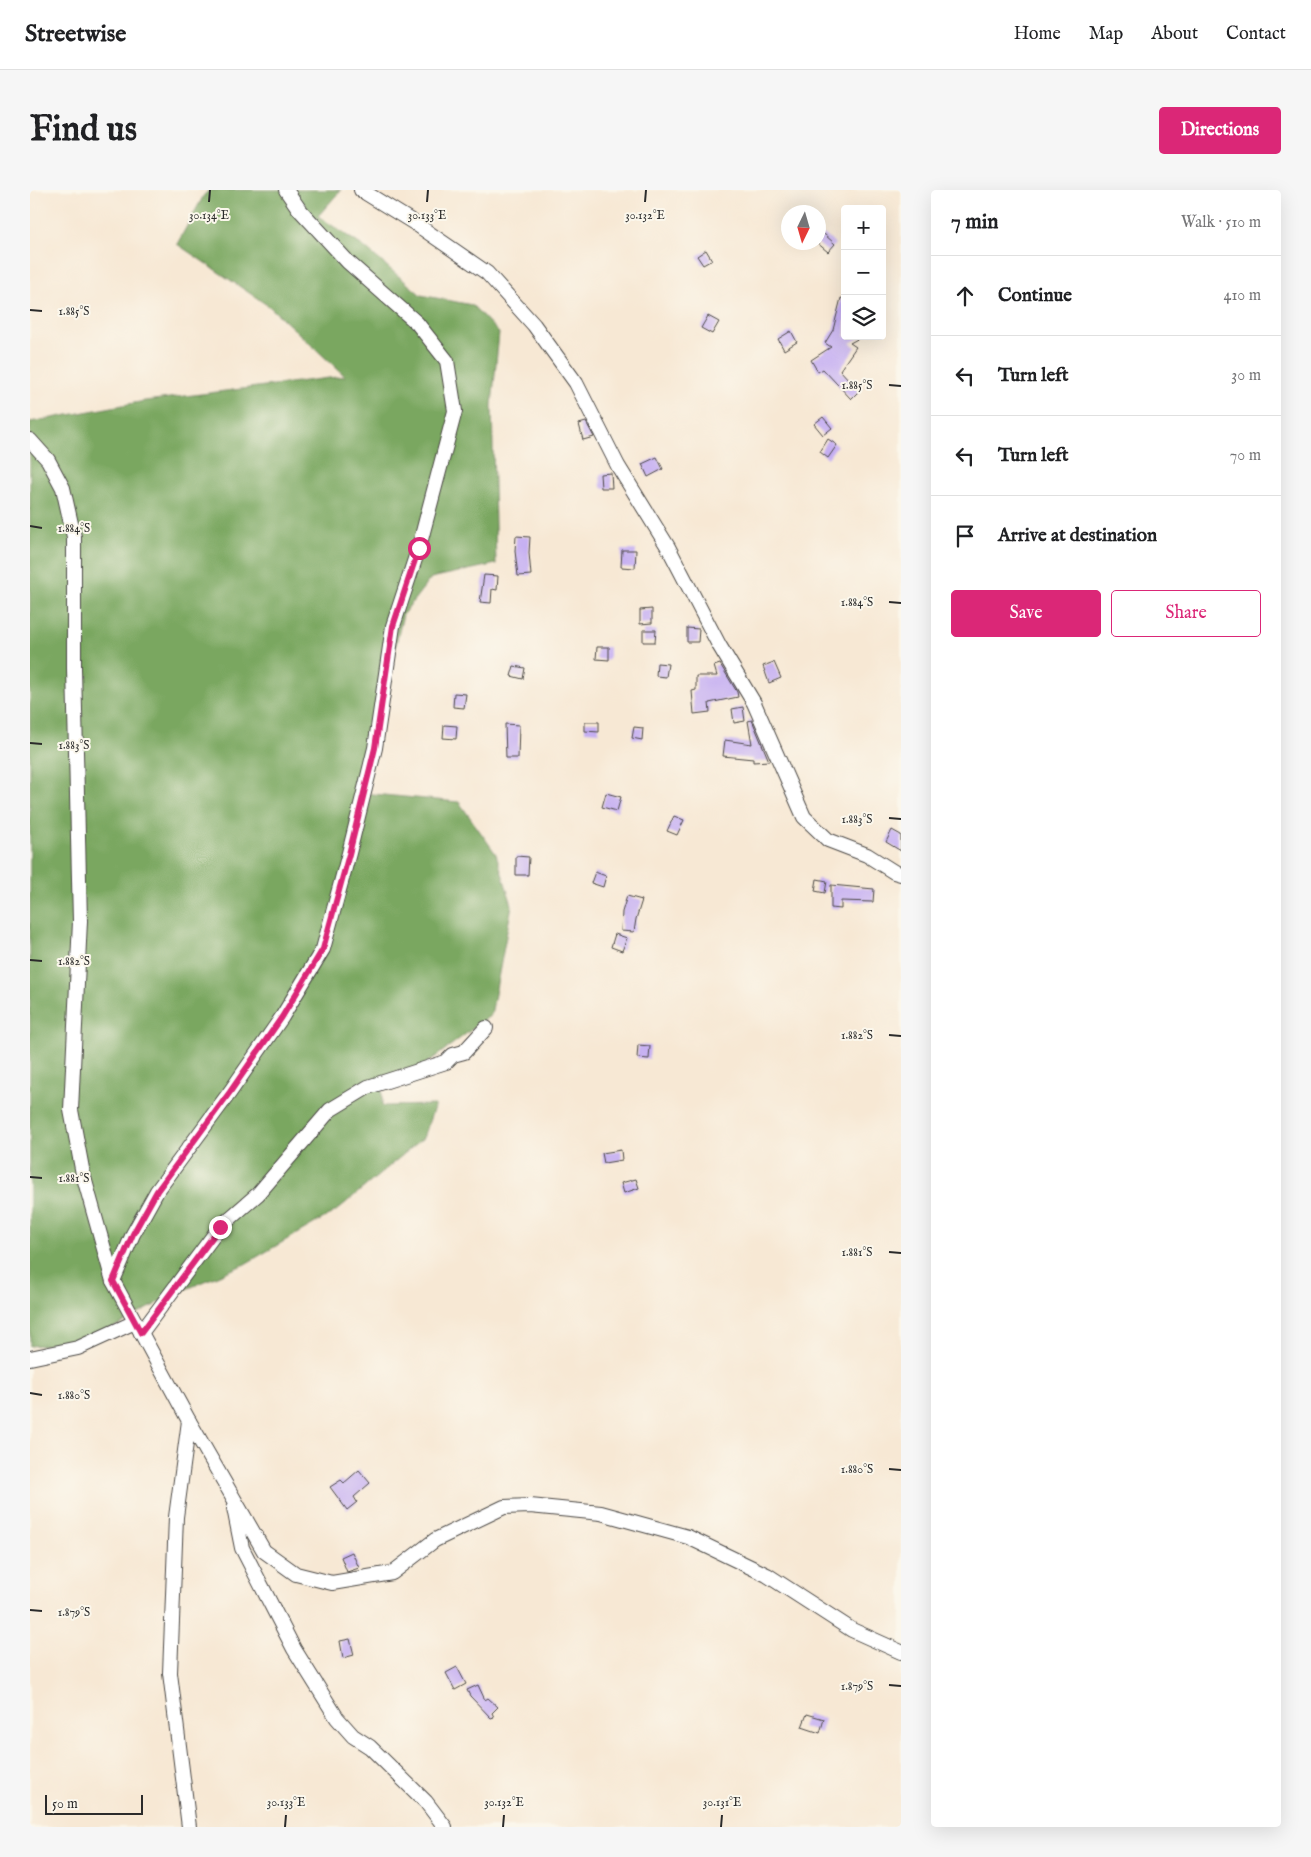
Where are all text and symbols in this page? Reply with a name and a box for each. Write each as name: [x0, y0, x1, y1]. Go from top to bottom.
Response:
text: Streetwise: [25, 19, 126, 50]
text: Home: [1014, 23, 1061, 46]
text: Map: [1089, 23, 1123, 46]
text: About: [1151, 23, 1198, 46]
text: Contact: [1226, 23, 1286, 46]
button: Directions: [1159, 107, 1281, 154]
text: Find us: [30, 108, 137, 153]
north arrow: [781, 205, 826, 250]
map controls: [841, 205, 886, 340]
button: +: [841, 205, 886, 250]
text: 30.134°E: [189, 208, 229, 223]
text: 30.133°E: [408, 208, 446, 223]
text: 30.132°E: [625, 208, 665, 223]
text: 7 min: [951, 209, 998, 236]
text: Walk · 510 m: [1181, 213, 1261, 233]
button: −: [841, 250, 886, 295]
icon: ahead: [951, 282, 979, 310]
text: Continue: [998, 284, 1072, 308]
text: 410 m: [1224, 286, 1261, 306]
button: layers: [841, 295, 886, 340]
text: 1.885°S: [59, 304, 89, 319]
icon: left: [951, 362, 979, 390]
text: Turn left: [998, 364, 1069, 388]
text: 30 m: [1231, 366, 1261, 386]
text: 1.885°S: [842, 378, 872, 393]
icon: left: [951, 442, 979, 470]
text: Turn left: [998, 444, 1069, 468]
text: 70 m: [1230, 446, 1261, 466]
text: 1.884°S: [58, 521, 90, 536]
icon: arrive: [951, 522, 979, 550]
text: Arrive at destination: [998, 524, 1157, 548]
route start: [408, 537, 431, 560]
button: Save: [951, 590, 1101, 637]
button: Share: [1111, 590, 1261, 637]
text: 1.884°S: [841, 595, 873, 610]
text: 1.883°S: [59, 738, 89, 753]
text: 1.883°S: [842, 812, 872, 827]
text: 1.882°S: [58, 954, 90, 969]
text: 1.882°S: [841, 1028, 873, 1043]
text: 1.881°S: [59, 1171, 89, 1186]
route end: [209, 1216, 232, 1239]
text: 1.881°S: [842, 1245, 872, 1260]
text: 1.880°S: [58, 1388, 90, 1403]
text: 1.880°S: [841, 1462, 873, 1477]
text: 1.879°S: [58, 1605, 90, 1620]
text: 1.879°S: [841, 1679, 873, 1694]
scale bar: [45, 1792, 142, 1815]
text: 50 m: [52, 1795, 78, 1813]
text: 30.133°E: [267, 1795, 305, 1810]
text: 30.132°E: [484, 1795, 524, 1810]
text: 30.131°E: [703, 1795, 741, 1810]

